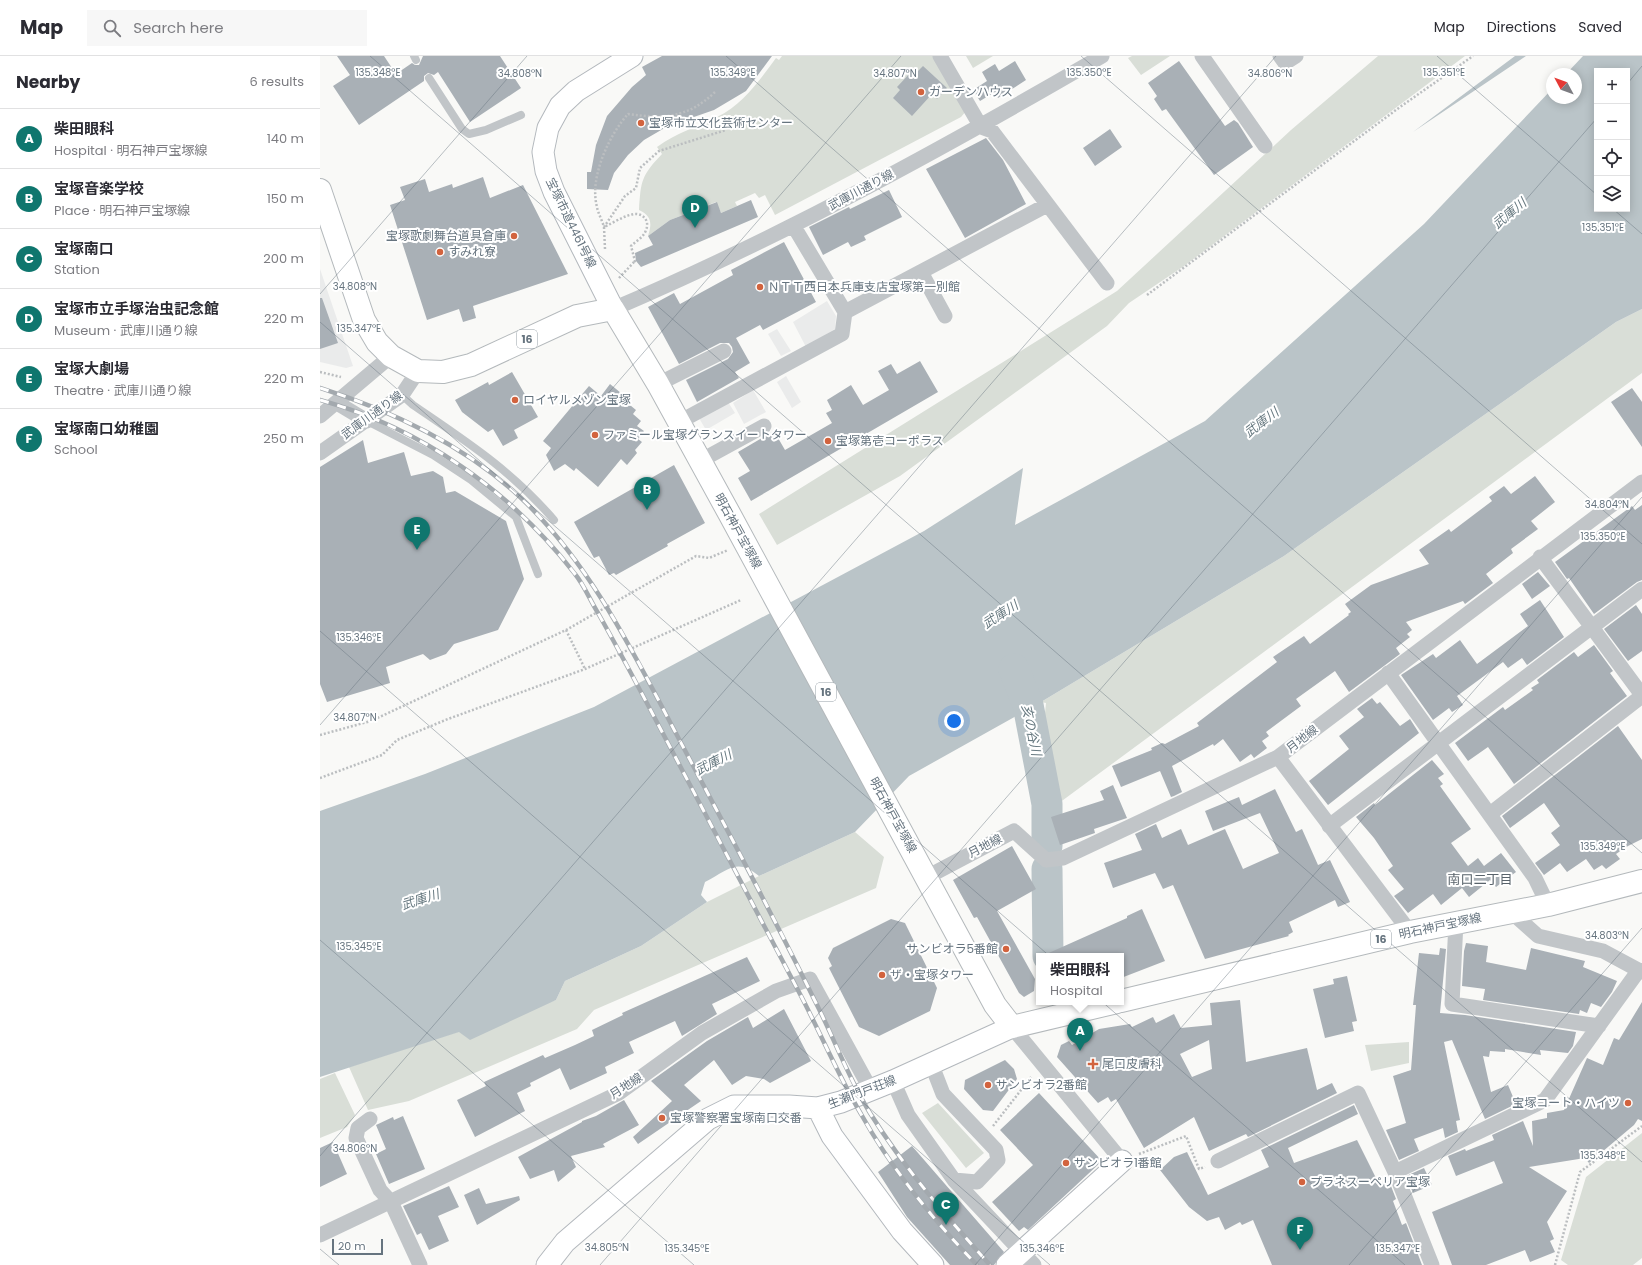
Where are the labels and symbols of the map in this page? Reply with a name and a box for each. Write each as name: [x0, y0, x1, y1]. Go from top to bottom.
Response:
text: 135.348°E: [355, 65, 401, 80]
text: 135.349°E: [710, 65, 756, 80]
text: 135.350°E: [1066, 65, 1112, 80]
text: 135.351°E: [1423, 65, 1465, 80]
text: 34.808°N: [498, 66, 542, 81]
text: 34.807°N: [873, 66, 917, 81]
text: 34.806°N: [1248, 66, 1292, 81]
north arrow: [1546, 68, 1582, 104]
place label: ガーデンハウス: [929, 83, 1013, 100]
marker: ガーデンハウス: [916, 87, 926, 97]
place label: 宝塚市立文化芸術センター: [649, 114, 793, 131]
marker: 宝塚市立文化芸術センター: [636, 118, 646, 128]
street label: 武庫川通り線: [825, 165, 897, 214]
street label: 宝塚市道4461号線: [542, 175, 601, 271]
water label: 武庫川: [1488, 192, 1532, 233]
pin: D: [682, 195, 708, 228]
text: 135.351°E: [1582, 220, 1624, 235]
place label: 宝塚歌劇舞台道具倉庫: [386, 227, 506, 244]
marker: 宝塚歌劇舞台道具倉庫: [509, 231, 519, 241]
place label: すみれ寮: [448, 243, 496, 260]
marker: すみれ寮: [435, 247, 445, 257]
place label: ＮＴＴ西日本兵庫支店宝塚第一別館: [768, 278, 960, 295]
text: 34.808°N: [333, 279, 377, 294]
marker: ＮＴＴ西日本兵庫支店宝塚第一別館: [755, 282, 765, 292]
text: 135.347°E: [337, 321, 381, 336]
road number: 16: [517, 330, 537, 348]
street label: 武庫川通り線: [338, 387, 406, 443]
place label: ロイヤルメゾン宝塚: [523, 391, 631, 408]
marker: ロイヤルメゾン宝塚: [510, 395, 520, 405]
water label: 武庫川: [1240, 402, 1284, 442]
place label: ファミール宝塚グランスイートタワー: [603, 426, 807, 443]
marker: ファミール宝塚グランスイートタワー: [590, 430, 600, 440]
place label: 宝塚第壱コーポラス: [836, 432, 944, 449]
marker: 宝塚第壱コーポラス: [823, 436, 833, 446]
pin: B: [634, 477, 660, 510]
street label: 明石神戸宝塚線: [711, 490, 766, 572]
text: 34.804°N: [1585, 497, 1629, 512]
pin: E: [404, 517, 430, 550]
text: 135.350°E: [1580, 529, 1626, 544]
water label: 武庫川: [979, 595, 1023, 633]
text: 135.346°E: [336, 630, 382, 645]
road number: 16: [816, 683, 836, 701]
water label: 亥の谷川: [1017, 703, 1047, 759]
text: 34.807°N: [333, 710, 377, 725]
your location: [944, 711, 964, 731]
street label: 月地線: [1282, 721, 1321, 756]
water label: 武庫川: [692, 744, 737, 780]
street label: 明石神戸宝塚線: [866, 774, 921, 856]
street label: 月地線: [965, 830, 1005, 861]
text: 135.349°E: [1580, 839, 1626, 854]
district label: 南口二丁目: [1447, 870, 1513, 889]
water label: 武庫川: [399, 884, 444, 915]
street label: 明石神戸宝塚線: [1397, 908, 1483, 943]
text: 34.803°N: [1585, 928, 1629, 943]
road number: 16: [1371, 930, 1391, 948]
text: 135.345°E: [336, 939, 382, 954]
place label: サンビオラ5番館: [906, 940, 998, 957]
marker: サンビオラ5番館: [1001, 944, 1011, 954]
place label: ザ・宝塚タワー: [890, 966, 974, 983]
marker: ザ・宝塚タワー: [877, 970, 887, 980]
pin: A: [1067, 1018, 1093, 1051]
place label: 尾口皮膚科: [1102, 1055, 1162, 1072]
marker: 尾口皮膚科: [1087, 1058, 1099, 1070]
street label: 月地線: [606, 1069, 645, 1103]
street label: 生瀬門戸荘線: [825, 1071, 898, 1112]
place label: サンビオラ2番館: [996, 1076, 1087, 1093]
marker: サンビオラ2番館: [983, 1080, 993, 1090]
place label: 宝塚コート・ハイツ: [1512, 1094, 1620, 1111]
marker: 宝塚コート・ハイツ: [1623, 1098, 1633, 1108]
place label: 宝塚警察署宝塚南口交番: [670, 1109, 802, 1126]
marker: 宝塚警察署宝塚南口交番: [657, 1113, 667, 1123]
text: 34.806°N: [333, 1141, 377, 1156]
text: 135.348°E: [1580, 1148, 1626, 1163]
place label: サンビオラ1番館: [1074, 1154, 1162, 1171]
marker: サンビオラ1番館: [1061, 1158, 1071, 1168]
place label: プラネスーペリア宝塚: [1310, 1173, 1430, 1190]
marker: プラネスーペリア宝塚: [1297, 1177, 1307, 1187]
pin: C: [933, 1192, 959, 1225]
pin: F: [1287, 1217, 1313, 1250]
scale bar: [332, 1237, 383, 1256]
text: 34.805°N: [585, 1240, 629, 1255]
text: 135.345°E: [664, 1241, 710, 1256]
text: 135.346°E: [1019, 1241, 1065, 1256]
text: 135.347°E: [1376, 1241, 1420, 1256]

